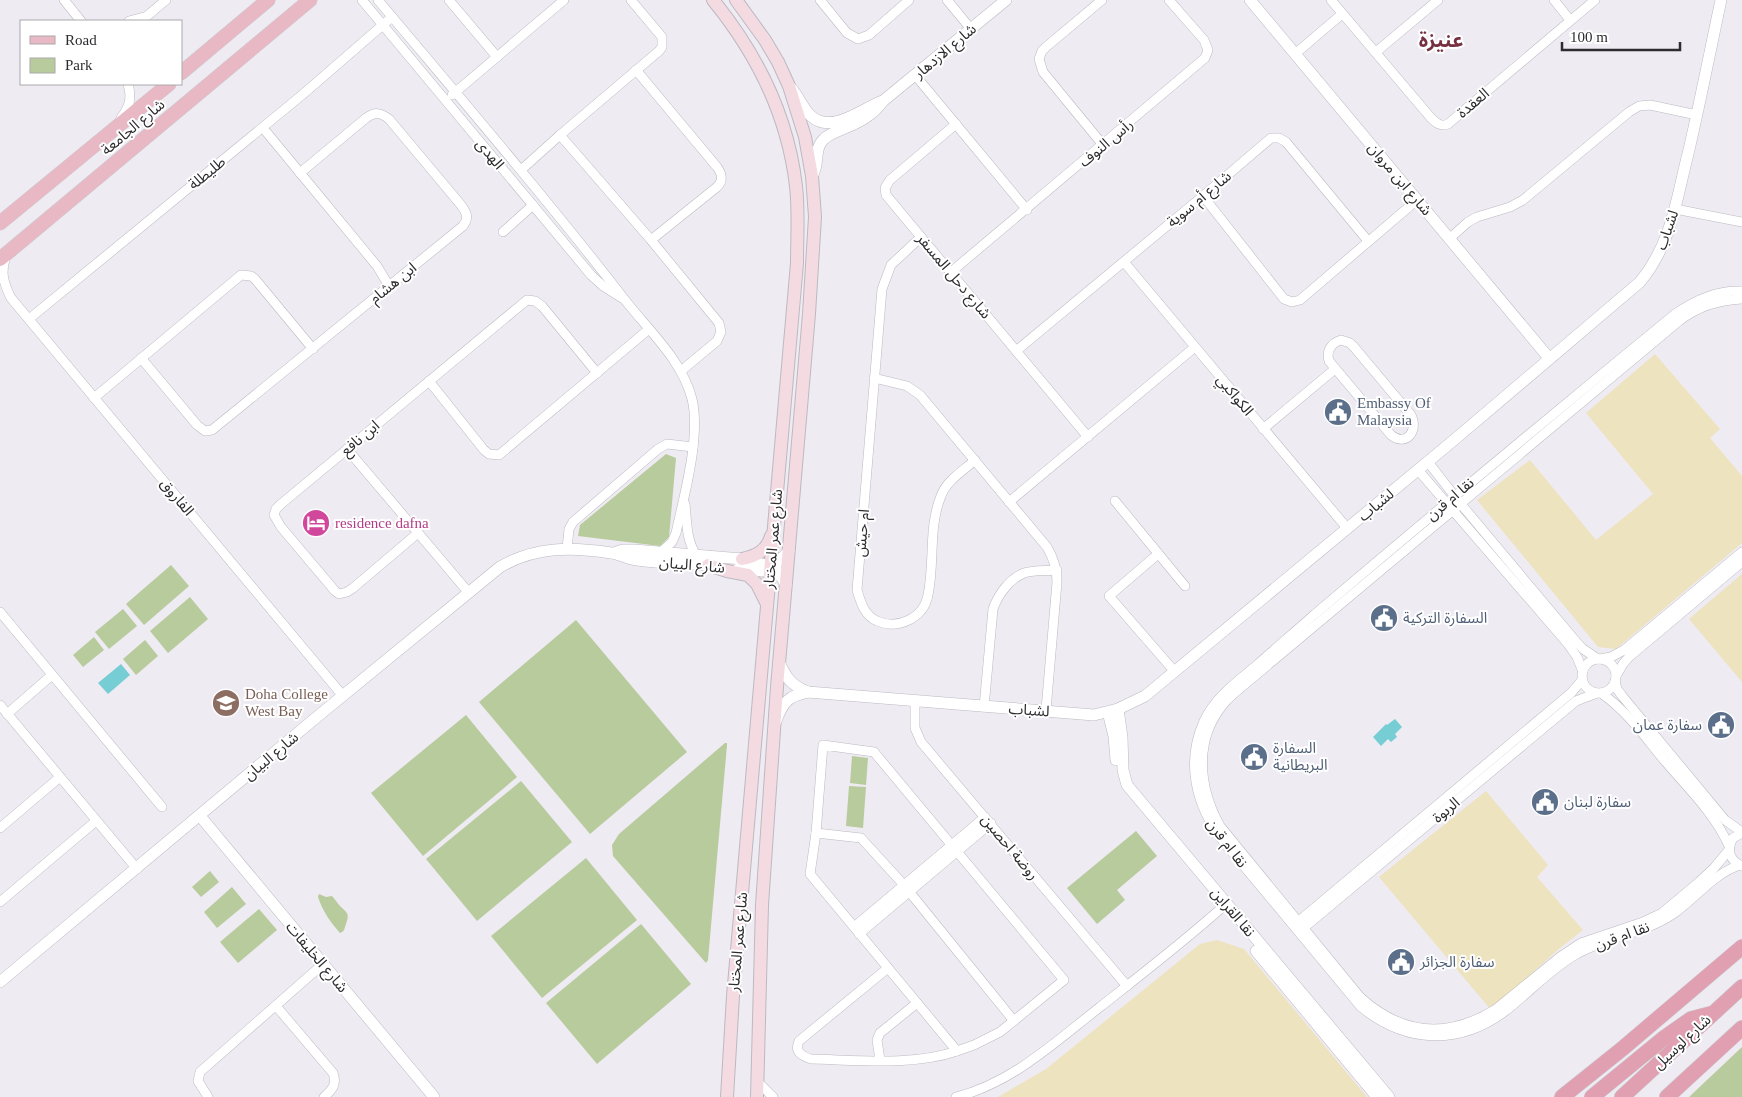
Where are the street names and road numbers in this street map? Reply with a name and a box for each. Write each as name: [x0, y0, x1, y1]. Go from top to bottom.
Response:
street label: شارع الازدهار: [910, 20, 982, 85]
street label: العقدة: [1454, 85, 1492, 121]
street label: شارع الجامعة: [98, 96, 171, 161]
street label: رأس النوف: [1075, 115, 1137, 171]
street label: الهدى: [472, 136, 507, 173]
street label: شارع ابن مروان: [1362, 140, 1435, 221]
street label: طليطلة: [185, 153, 229, 193]
street label: شارع أم سوية: [1163, 167, 1237, 233]
street label: لشباب: [1653, 208, 1682, 252]
street label: شارع دحل المسفر: [910, 230, 994, 324]
street label: ابن هشام: [366, 259, 421, 309]
street label: الكواكبي: [1211, 371, 1257, 421]
street label: ابن نافع: [337, 417, 385, 462]
street label: الفاروق: [156, 475, 197, 519]
street label: نقا ام قرن: [1423, 475, 1479, 526]
street label: لشباب: [1355, 486, 1397, 525]
street label: شارع عمر المختار: [761, 488, 789, 591]
street label: ام حيش: [852, 508, 875, 558]
street label: شارع البيان: [658, 554, 726, 580]
street label: لشباب: [1008, 701, 1050, 720]
street label: شارع البيان: [241, 729, 304, 786]
street label: الربوة: [1429, 794, 1463, 827]
street label: روضة احصين: [977, 811, 1042, 883]
street label: نقا ام قرن: [1201, 815, 1251, 872]
street label: نقا القراين: [1207, 884, 1258, 940]
street label: شارع عمر المختار: [726, 891, 754, 994]
street label: شارع الخليفات: [280, 919, 351, 998]
street label: نقا ام قرن: [1592, 919, 1653, 956]
street label: شارع لوسيل: [1650, 1011, 1717, 1075]

